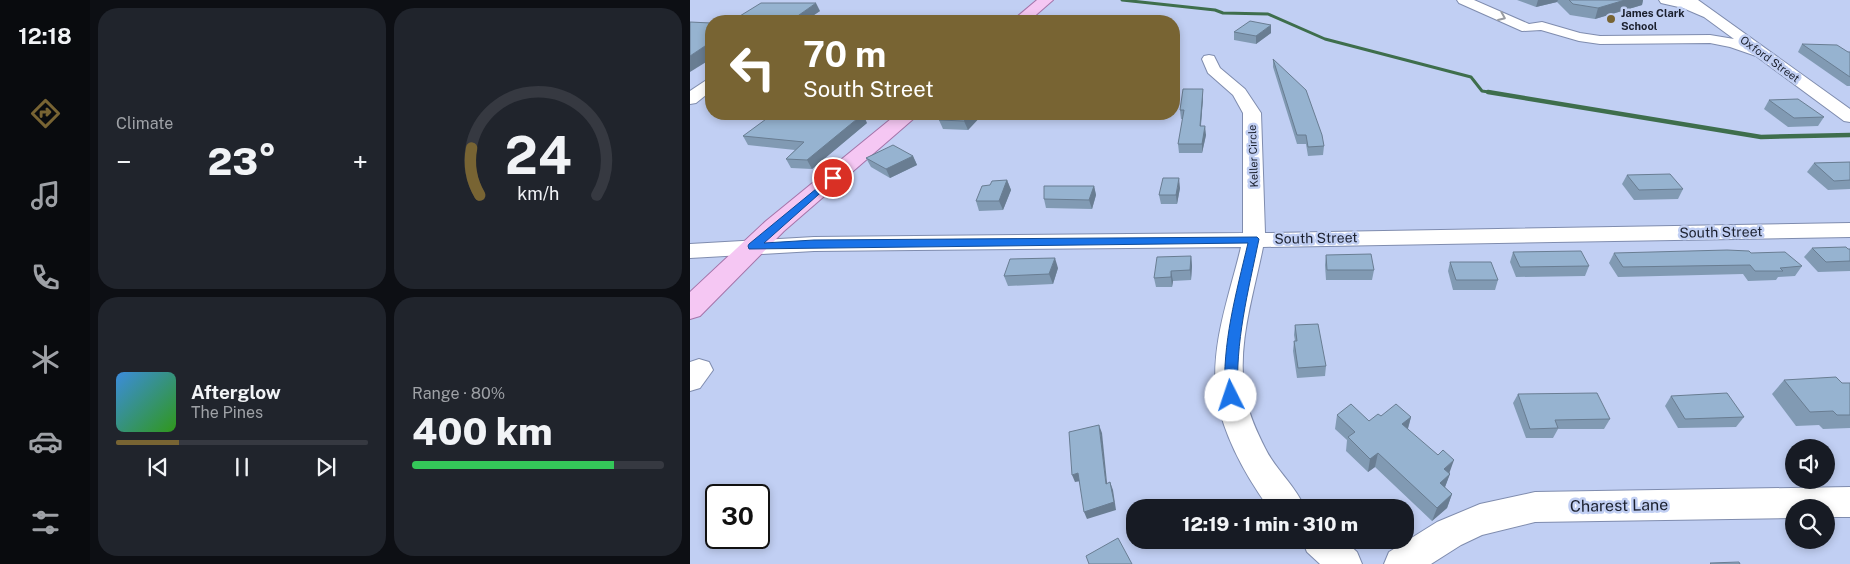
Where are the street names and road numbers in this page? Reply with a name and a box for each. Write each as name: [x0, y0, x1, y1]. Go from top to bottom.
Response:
street label: Oxford Street: [1738, 34, 1802, 84]
street label: Keller Circle: [1246, 124, 1260, 188]
street label: South Street: [1679, 223, 1763, 241]
street label: South Street: [1274, 229, 1358, 247]
street label: Charest Lane: [1570, 495, 1668, 516]

